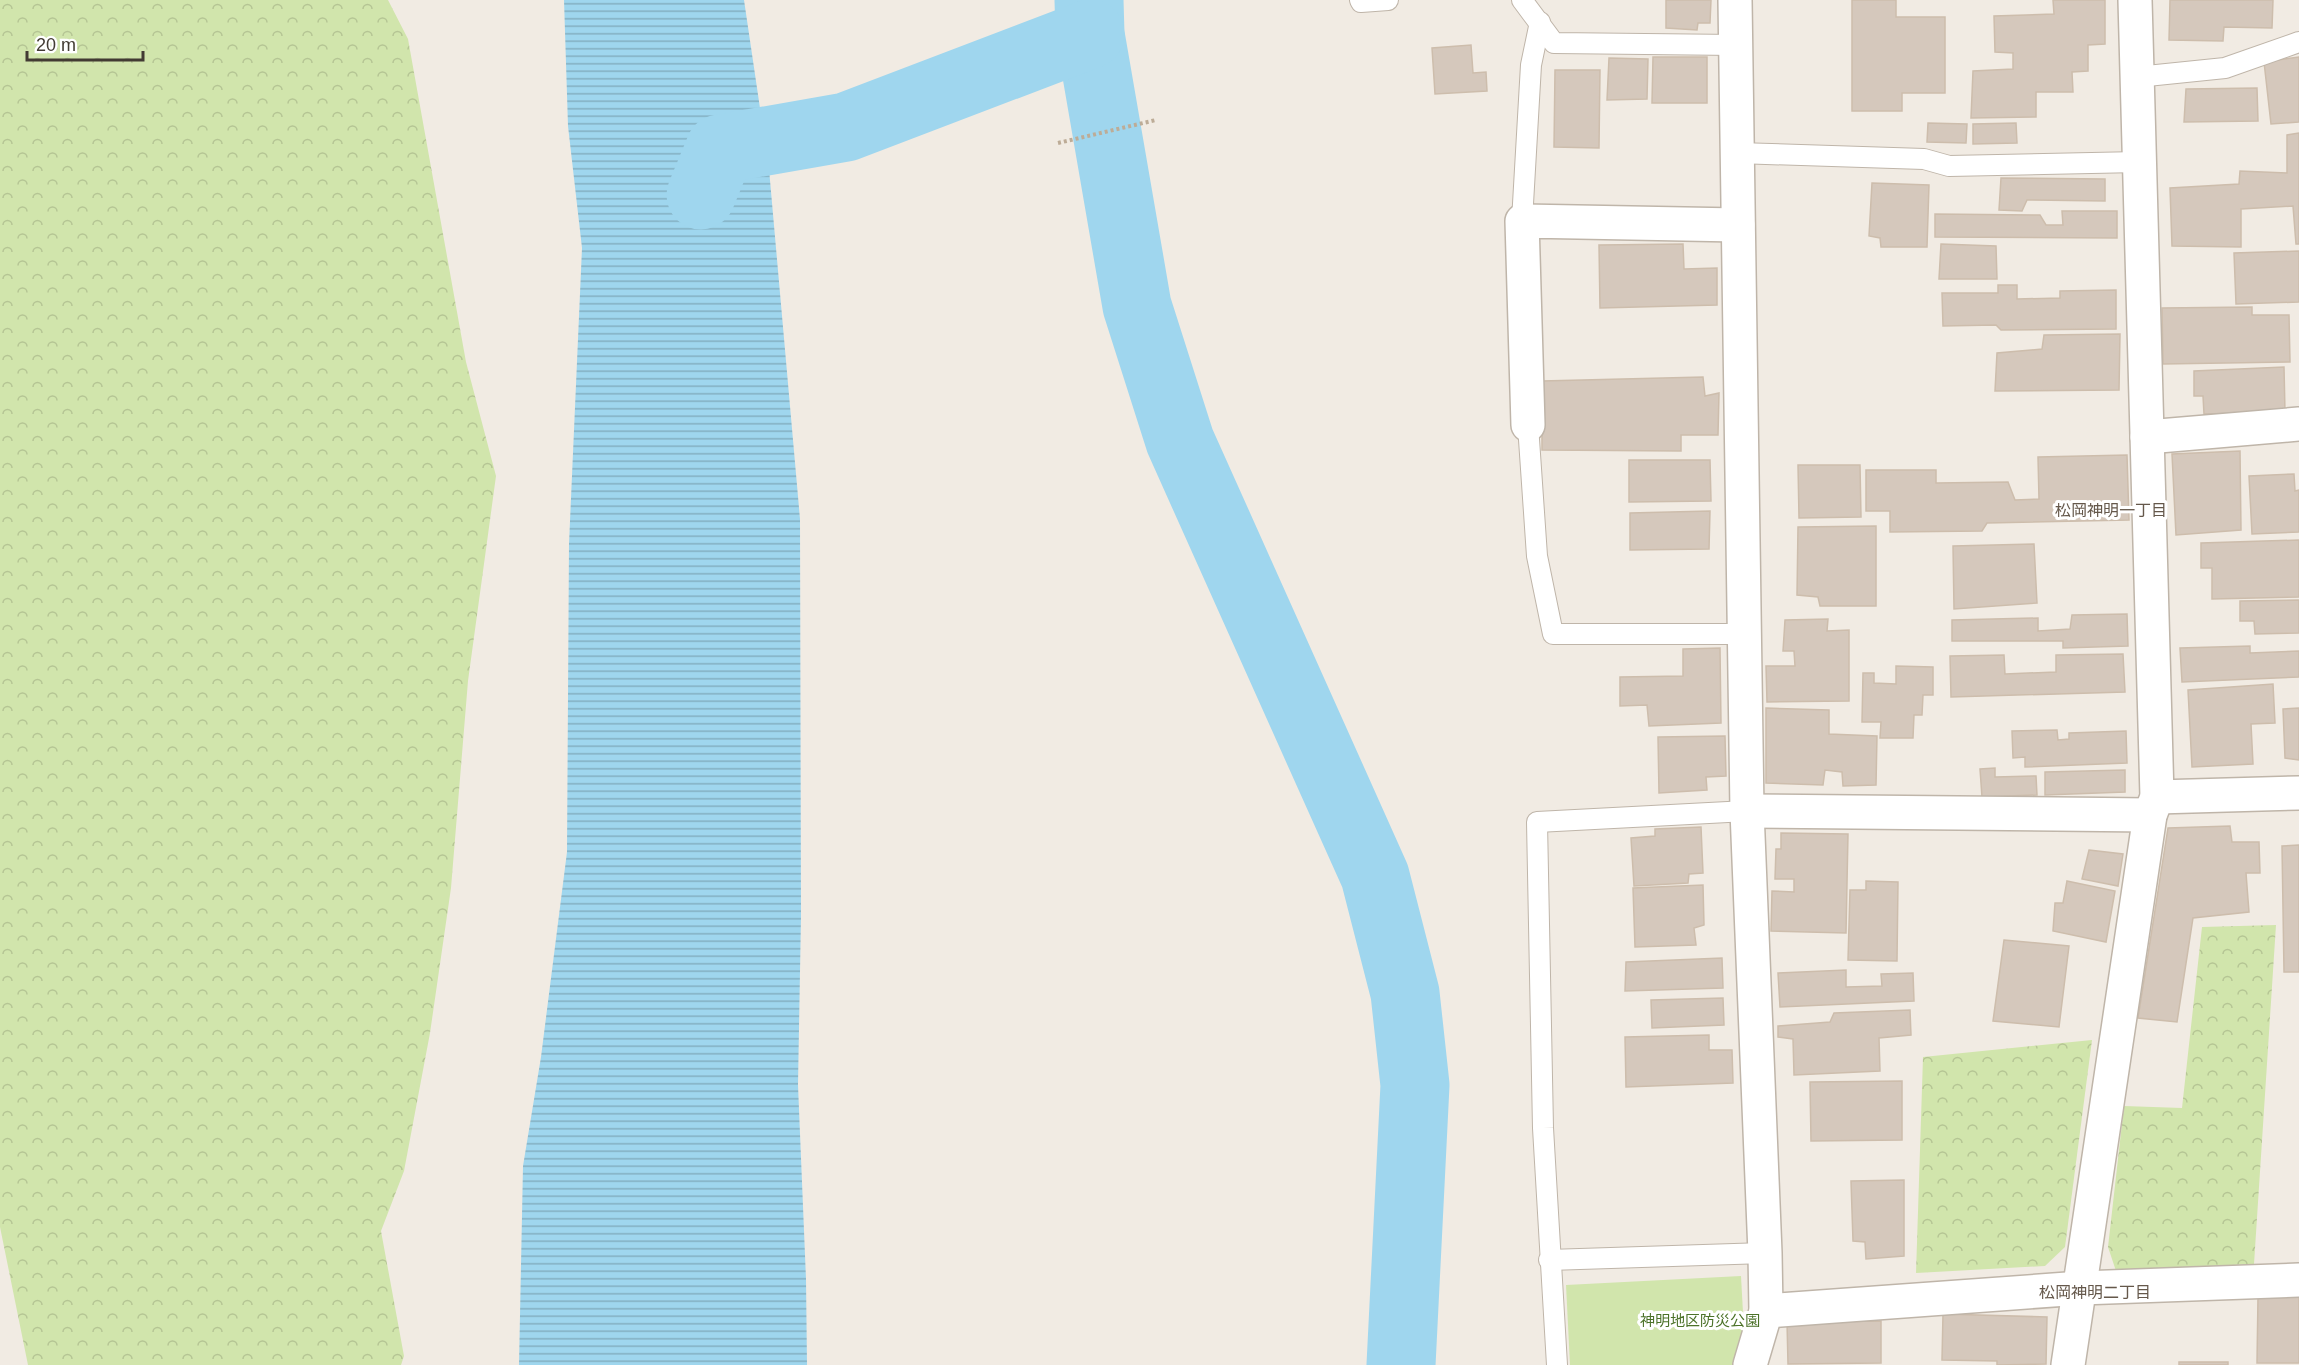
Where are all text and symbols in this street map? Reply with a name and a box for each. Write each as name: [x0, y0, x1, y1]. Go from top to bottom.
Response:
scale bar: [27, 24, 142, 62]
text: 20 m: [36, 35, 76, 55]
district label: 松岡神明一丁目: [2055, 502, 2167, 519]
district label: 松岡神明二丁目: [2039, 1284, 2151, 1301]
park label: 神明地区防災公園: [1640, 1312, 1760, 1329]

